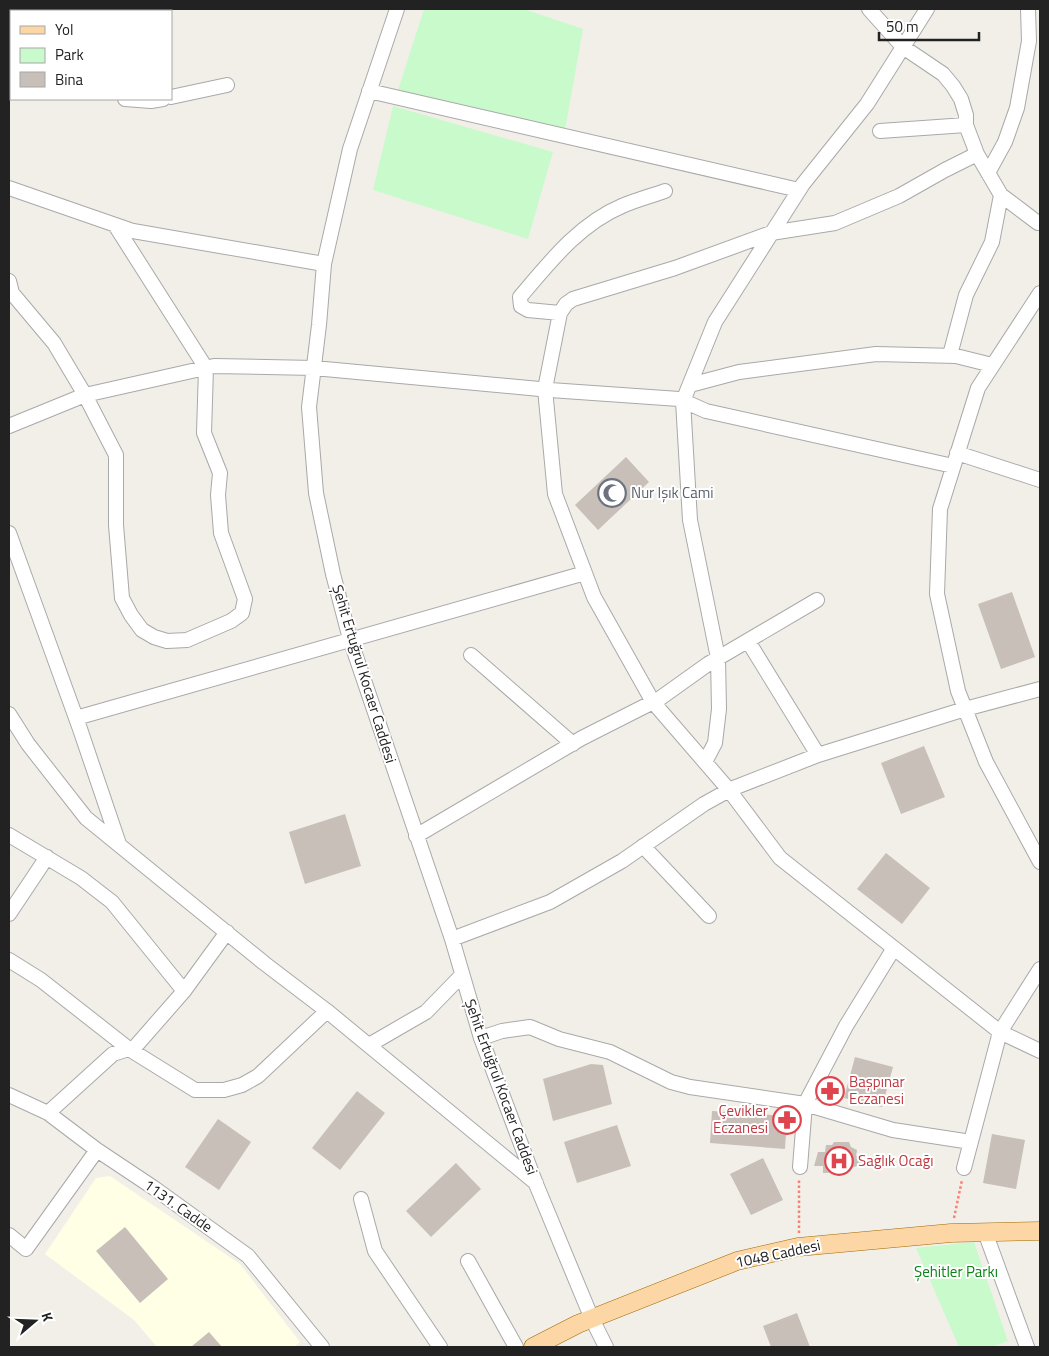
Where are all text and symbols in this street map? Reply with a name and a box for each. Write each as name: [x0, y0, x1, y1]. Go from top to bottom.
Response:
legend: [10, 10, 172, 100]
scale bar: [879, 10, 979, 42]
text: 50 m: [886, 15, 919, 38]
text: Yol: [55, 18, 73, 41]
text: Park: [55, 43, 84, 66]
text: Bina: [55, 68, 84, 91]
mosque icon: Nur Işık Cami: [597, 478, 627, 508]
place label: Nur Işık Cami: [631, 481, 714, 504]
street label: Şehit Ertuğrul Kocaer Caddesi: [326, 582, 403, 766]
street label: Şehit Ertuğrul Kocaer Caddesi: [459, 996, 544, 1178]
place label: Başpınar Eczanesi: [849, 1070, 905, 1110]
pharmacy icon: Başpınar Eczanesi: [815, 1076, 845, 1106]
place label: Çevikler Eczanesi: [713, 1099, 768, 1139]
pharmacy icon: Çevikler Eczanesi: [772, 1105, 802, 1135]
hospital icon: Sağlık Ocağı: [824, 1146, 854, 1176]
place label: Sağlık Ocağı: [858, 1149, 934, 1172]
street label: 1131. Cadde: [139, 1173, 217, 1238]
street label: 1048 Caddesi: [733, 1233, 822, 1274]
park label: Şehitler Parkı: [914, 1260, 998, 1283]
north arrow: [10, 1296, 60, 1346]
text: K: [36, 1309, 59, 1325]

